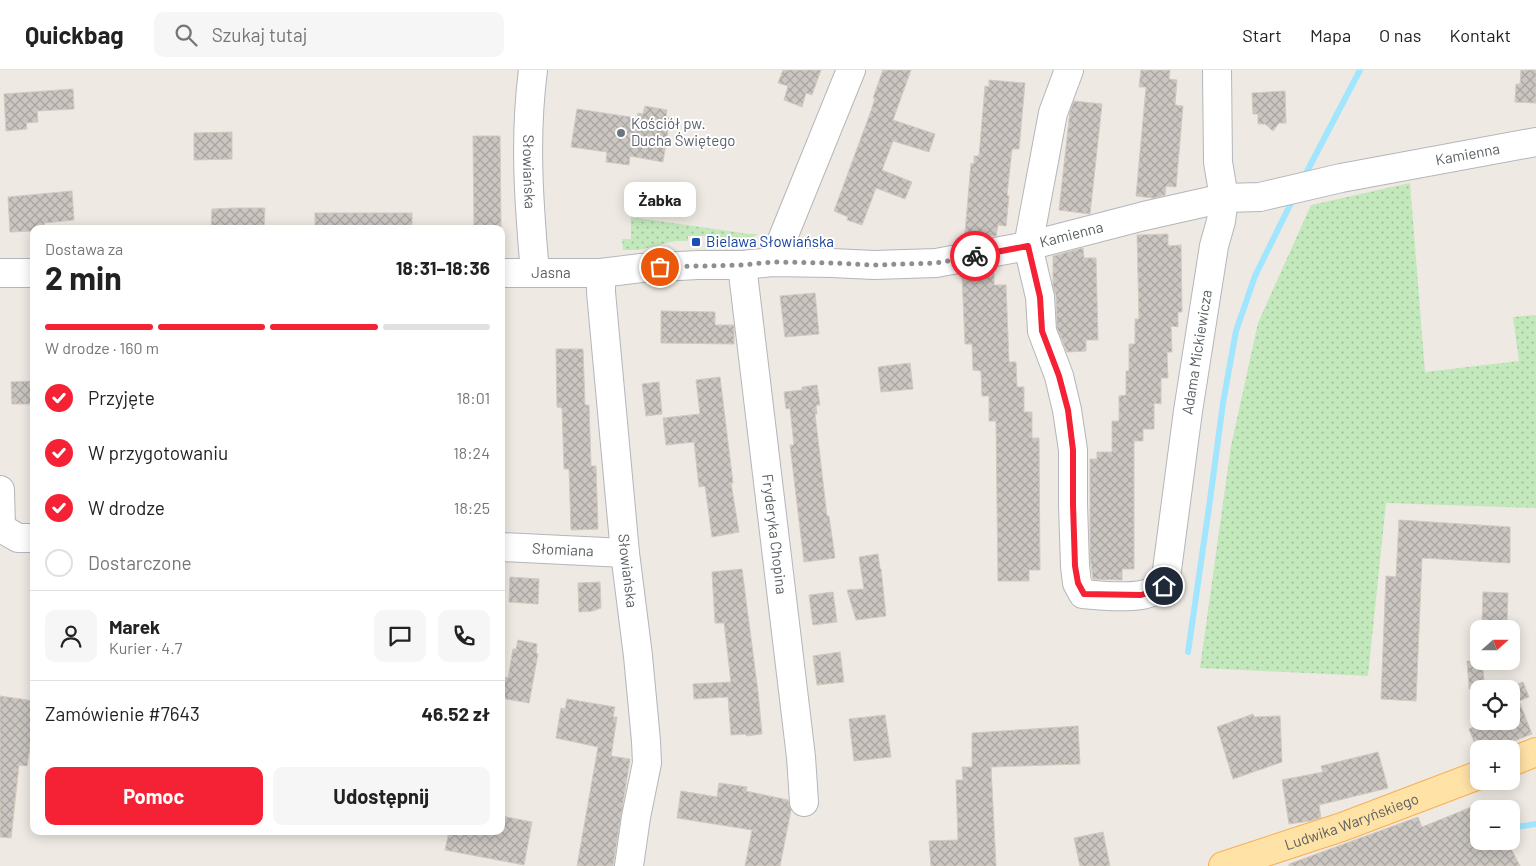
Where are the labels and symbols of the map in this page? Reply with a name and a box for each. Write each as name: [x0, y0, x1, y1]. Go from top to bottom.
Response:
place label: Kościół pw. Ducha Świętego: [631, 114, 735, 149]
marker: Kościół pw. Ducha Świętego: [615, 127, 627, 139]
street label: Słowiańska: [520, 134, 540, 209]
street label: Kamienna: [1434, 139, 1501, 168]
callout: Żabka: [624, 182, 696, 217]
street label: Kamienna: [1037, 217, 1105, 251]
courier: [950, 231, 1000, 281]
place label: Bielawa Słowiańska: [706, 232, 834, 250]
marker: Bielawa Słowiańska: [690, 236, 702, 248]
pin: [639, 246, 681, 288]
street label: Jasna: [531, 263, 571, 281]
street label: Adama Mickiewicza: [1178, 288, 1215, 416]
street label: Fryderyka Chopina: [759, 473, 791, 595]
street label: Słowiańska: [615, 533, 642, 609]
street label: Słomiana: [532, 539, 594, 559]
pin: [1143, 565, 1185, 607]
north arrow: [1470, 620, 1520, 670]
street label: Ludwika Waryńskiego: [1282, 789, 1421, 853]

